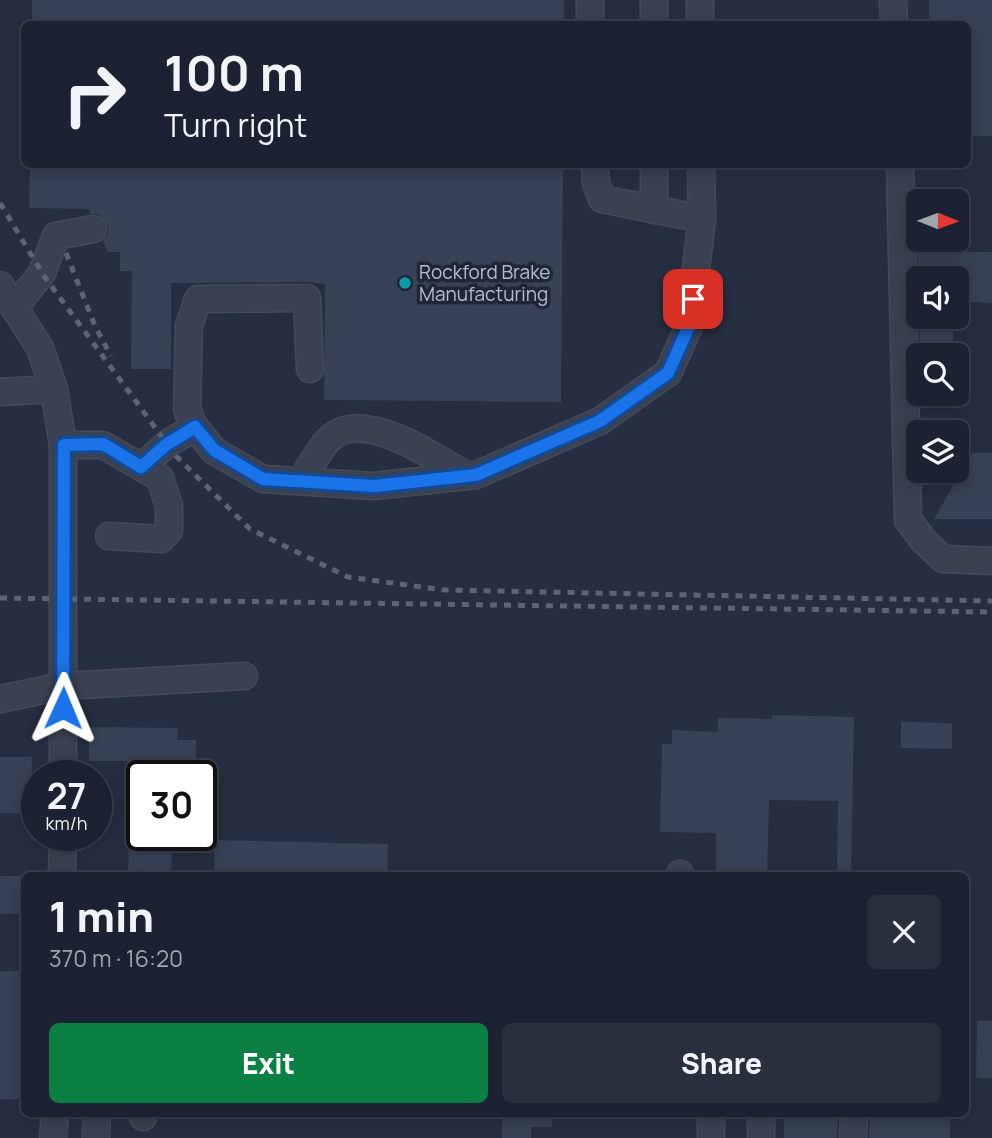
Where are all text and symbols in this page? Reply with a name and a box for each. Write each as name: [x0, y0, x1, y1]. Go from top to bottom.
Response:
text: 100 m: [164, 39, 304, 106]
icon: right: [49, 49, 140, 140]
text: Turn right: [164, 103, 307, 147]
north arrow: [906, 189, 970, 252]
map controls: [906, 189, 969, 483]
place label: Rockford Brake Manufacturing: [419, 259, 550, 307]
button: sound: [906, 266, 969, 329]
pin: [663, 269, 723, 329]
marker: Rockford Brake Manufacturing: [397, 275, 413, 291]
icon: arrive: [674, 280, 712, 318]
button: search: [906, 343, 969, 406]
button: layers: [906, 420, 969, 483]
position arrow: [26, 671, 100, 745]
speed limit sign: 30: [126, 760, 217, 851]
text: 27: [47, 772, 86, 820]
text: km/h: [46, 811, 87, 835]
text: 1 min: [49, 887, 154, 945]
button: close: [867, 895, 941, 969]
text: 370 m · 16:20: [49, 942, 183, 974]
button: Exit: [49, 1023, 488, 1103]
button: Share: [502, 1023, 941, 1103]

